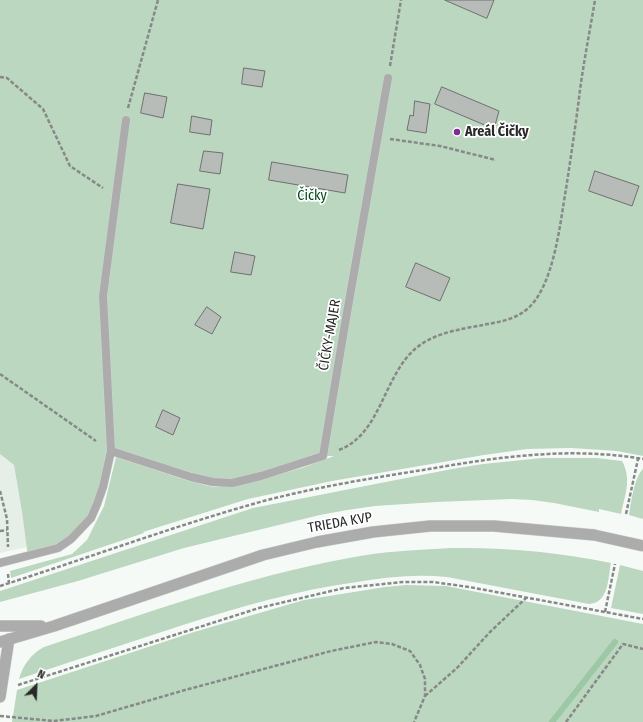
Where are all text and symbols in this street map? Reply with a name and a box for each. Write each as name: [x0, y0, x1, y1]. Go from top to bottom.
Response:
place label: Areál Čičky: [465, 124, 529, 140]
marker: Areál Čičky: [452, 127, 462, 137]
park label: Čičky: [297, 188, 327, 204]
street label: ČIČKY-MAJER: [315, 298, 345, 372]
street label: TRIEDA KVP: [307, 509, 373, 537]
north arrow: [16, 666, 56, 706]
text: N: [35, 667, 47, 682]

